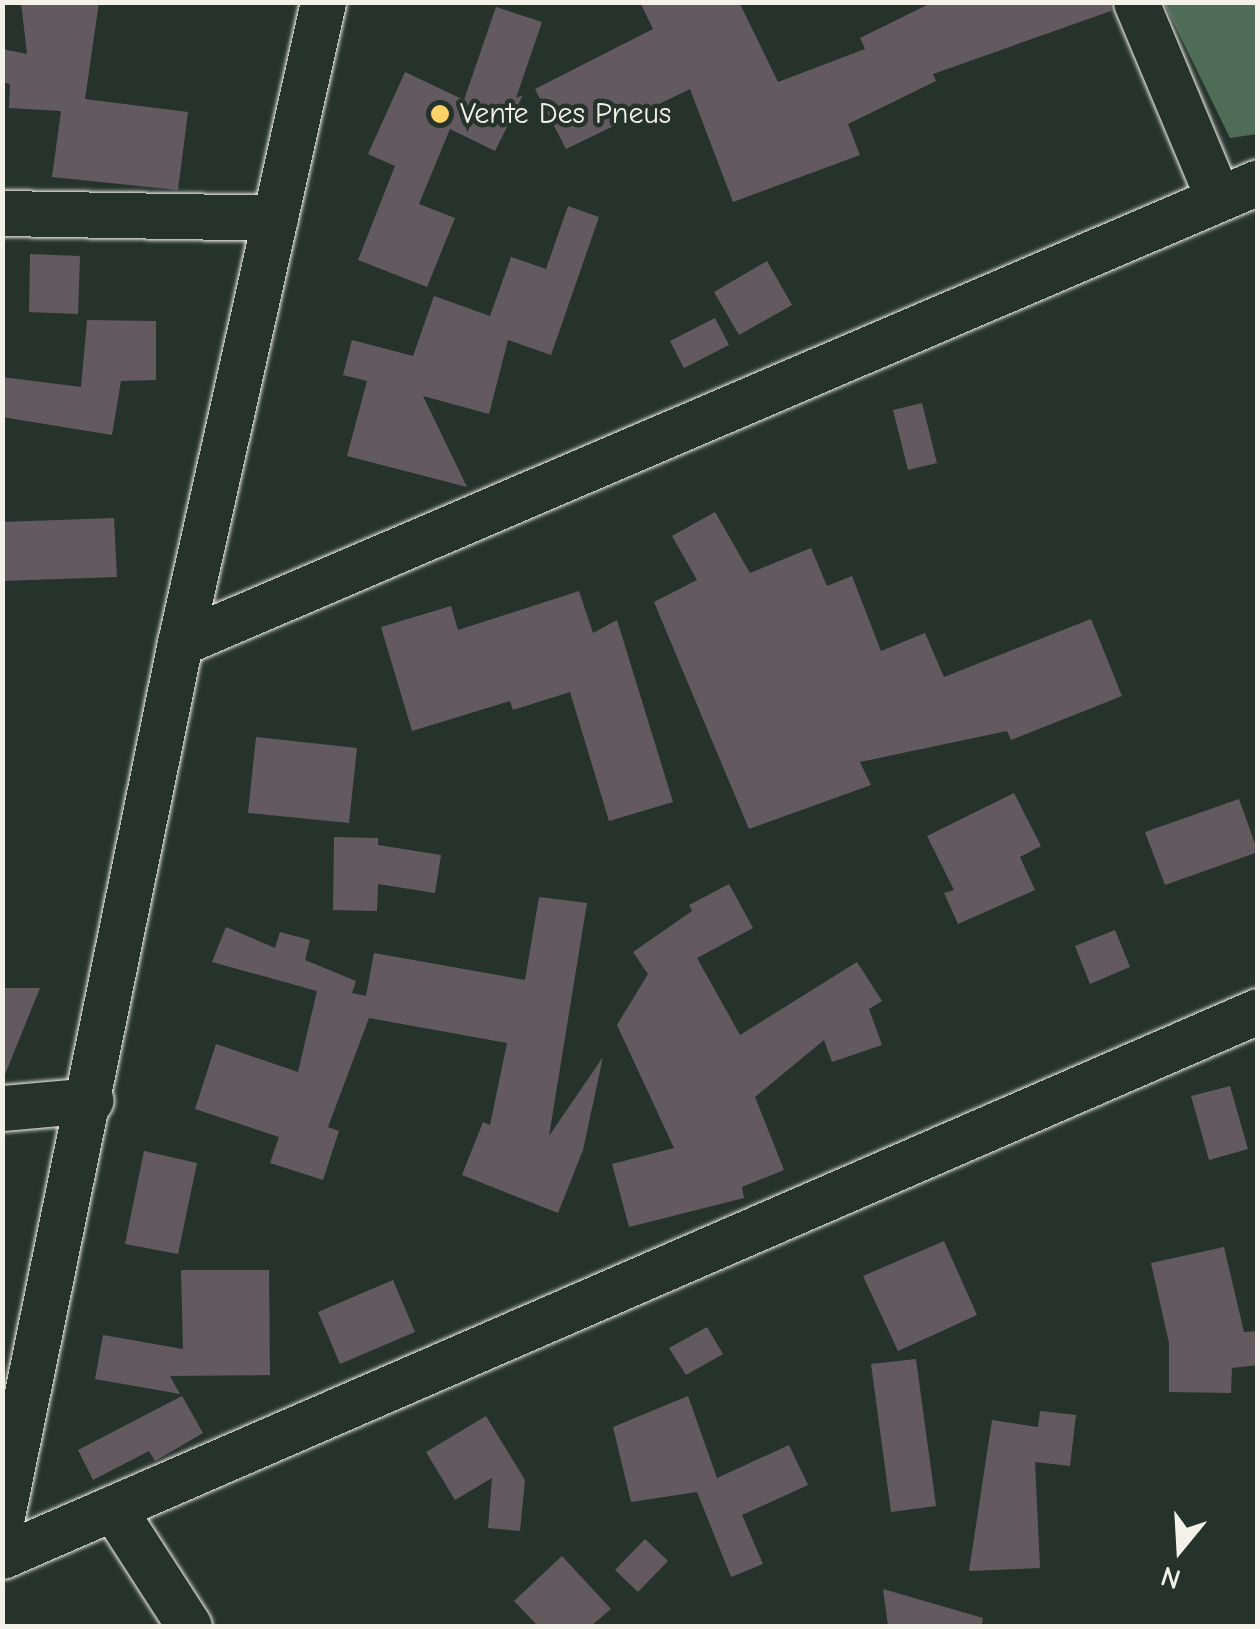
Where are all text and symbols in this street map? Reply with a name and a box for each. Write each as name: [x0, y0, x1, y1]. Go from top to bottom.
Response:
place label: Vente Des Pneus: [460, 96, 671, 132]
marker: Vente Des Pneus: [429, 103, 451, 125]
north arrow: [1130, 1499, 1230, 1599]
text: N: [1157, 1559, 1184, 1596]

